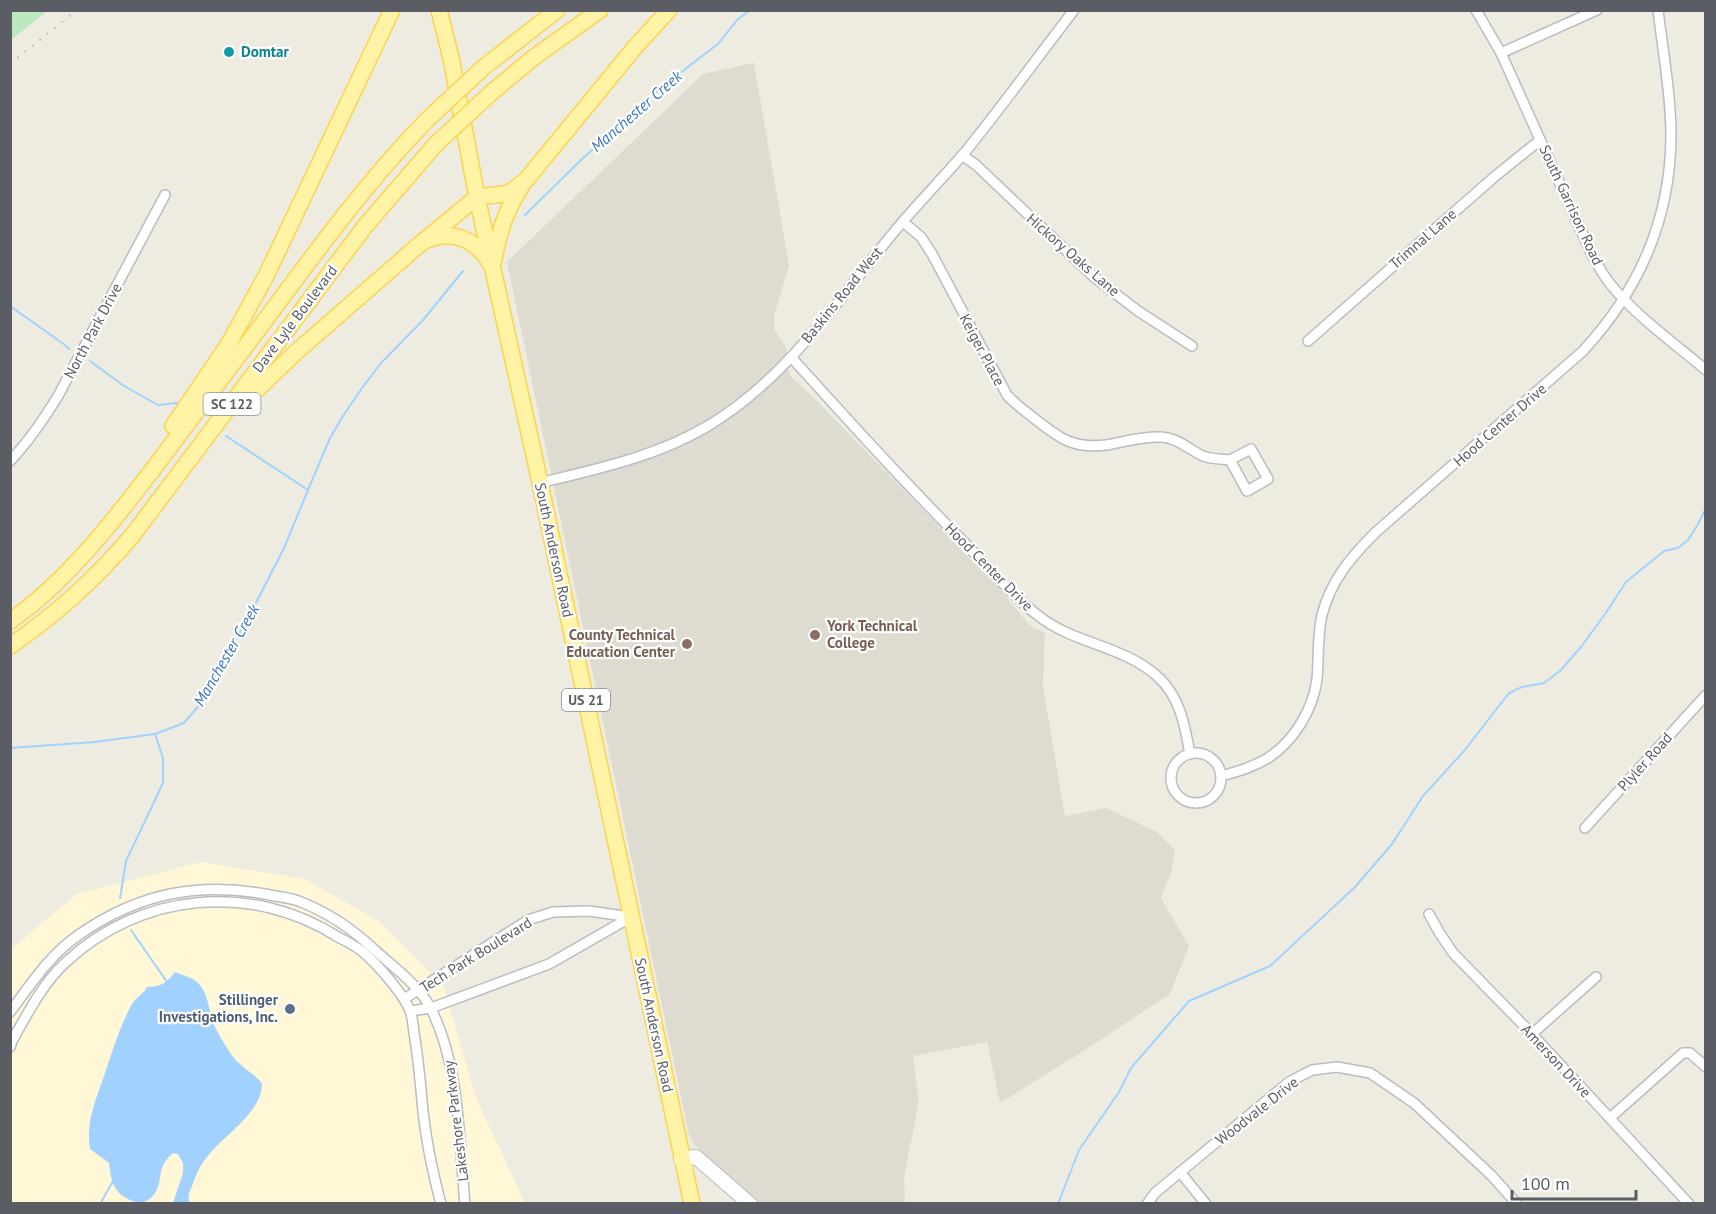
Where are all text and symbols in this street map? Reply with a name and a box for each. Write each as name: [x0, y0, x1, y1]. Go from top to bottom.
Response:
place label: Domtar: [241, 42, 290, 61]
marker: Domtar: [222, 45, 236, 59]
water label: Manchester Creek: [586, 65, 686, 156]
street label: South Garrison Road: [1535, 142, 1608, 268]
street label: Trimnal Lane: [1385, 204, 1460, 273]
street label: Hickory Oaks Lane: [1023, 209, 1124, 300]
street label: Baskins Road West: [797, 243, 886, 347]
street label: Dave Lyle Boulevard: [248, 261, 341, 376]
street label: North Park Drive: [59, 280, 126, 382]
street label: Keiger Place: [955, 310, 1009, 389]
street label: Hood Center Drive: [1449, 379, 1550, 470]
road number: SC 122: [204, 393, 260, 415]
street label: South Anderson Road: [531, 481, 578, 619]
street label: Hood Center Drive: [941, 518, 1038, 615]
water label: Manchester Creek: [189, 600, 264, 710]
place label: York Technical College: [826, 616, 918, 652]
place label: County Technical Education Center: [566, 625, 676, 661]
marker: York Technical College: [808, 628, 822, 642]
marker: County Technical Education Center: [680, 637, 694, 651]
road number: US 21: [562, 689, 610, 711]
street label: Plyler Road: [1613, 728, 1676, 795]
street label: Tech Park Boulevard: [416, 913, 535, 997]
street label: South Anderson Road: [631, 956, 678, 1094]
place label: Stillinger Investigations, Inc.: [159, 990, 279, 1026]
marker: Stillinger Investigations, Inc.: [283, 1002, 297, 1016]
street label: Amerson Drive: [1517, 1020, 1595, 1101]
street label: Lakeshore Parkway: [439, 1059, 472, 1183]
street label: Woodvale Drive: [1211, 1072, 1302, 1149]
scale bar: [1512, 1163, 1636, 1201]
text: 100 m: [1521, 1172, 1570, 1195]

